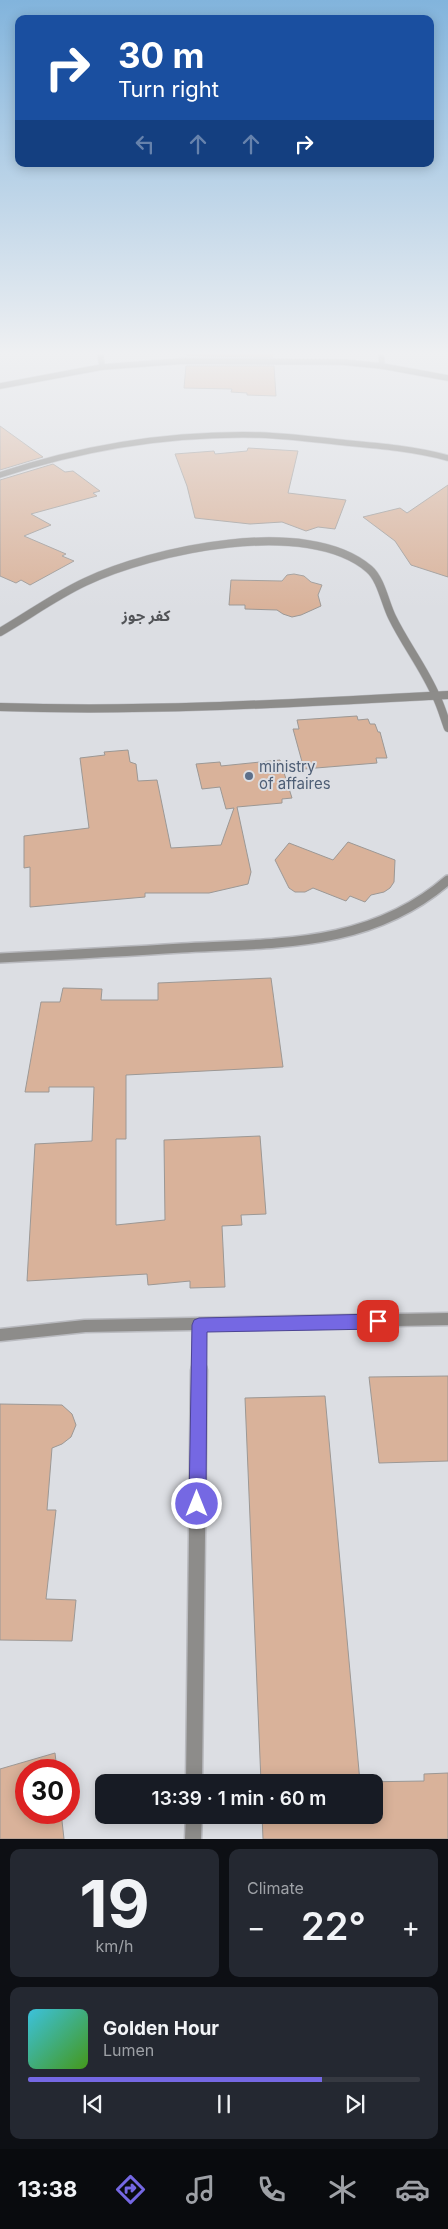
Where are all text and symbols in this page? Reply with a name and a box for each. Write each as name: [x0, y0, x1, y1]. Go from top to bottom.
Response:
text: 30 m: [118, 34, 204, 76]
icon: right: [35, 35, 100, 100]
text: Turn right: [118, 76, 219, 102]
icon: left: [131, 130, 159, 158]
icon: ahead: [184, 130, 212, 158]
icon: ahead: [237, 130, 265, 158]
icon: right: [290, 130, 318, 158]
district label: كفر جوز: [121, 606, 170, 625]
place label: ministry of affaires: [259, 757, 331, 793]
marker: ministry of affaires: [243, 770, 255, 782]
pin: [357, 1300, 399, 1342]
icon: arrive: [364, 1307, 392, 1335]
position arrow: [170, 1477, 222, 1529]
speed limit sign: 30: [15, 1759, 80, 1824]
text: 13:39 · 1 min · 60 m: [152, 1787, 326, 1810]
text: 19: [79, 1864, 150, 1943]
text: Climate: [247, 1878, 304, 1898]
text: 22°: [301, 1903, 366, 1949]
text: −: [247, 1910, 266, 1944]
text: +: [401, 1910, 420, 1944]
text: km/h: [95, 1936, 134, 1956]
text: Golden Hour: [103, 2017, 219, 2040]
text: Lumen: [103, 2040, 154, 2060]
icon: previous: [79, 2090, 107, 2118]
icon: pause: [210, 2090, 238, 2118]
icon: next: [341, 2090, 369, 2118]
icon: directions: [113, 2172, 148, 2207]
icon: music: [183, 2172, 218, 2207]
icon: phone: [254, 2172, 289, 2207]
icon: climate: [325, 2172, 360, 2207]
icon: car: [395, 2172, 430, 2207]
text: 13:38: [18, 2176, 77, 2202]

